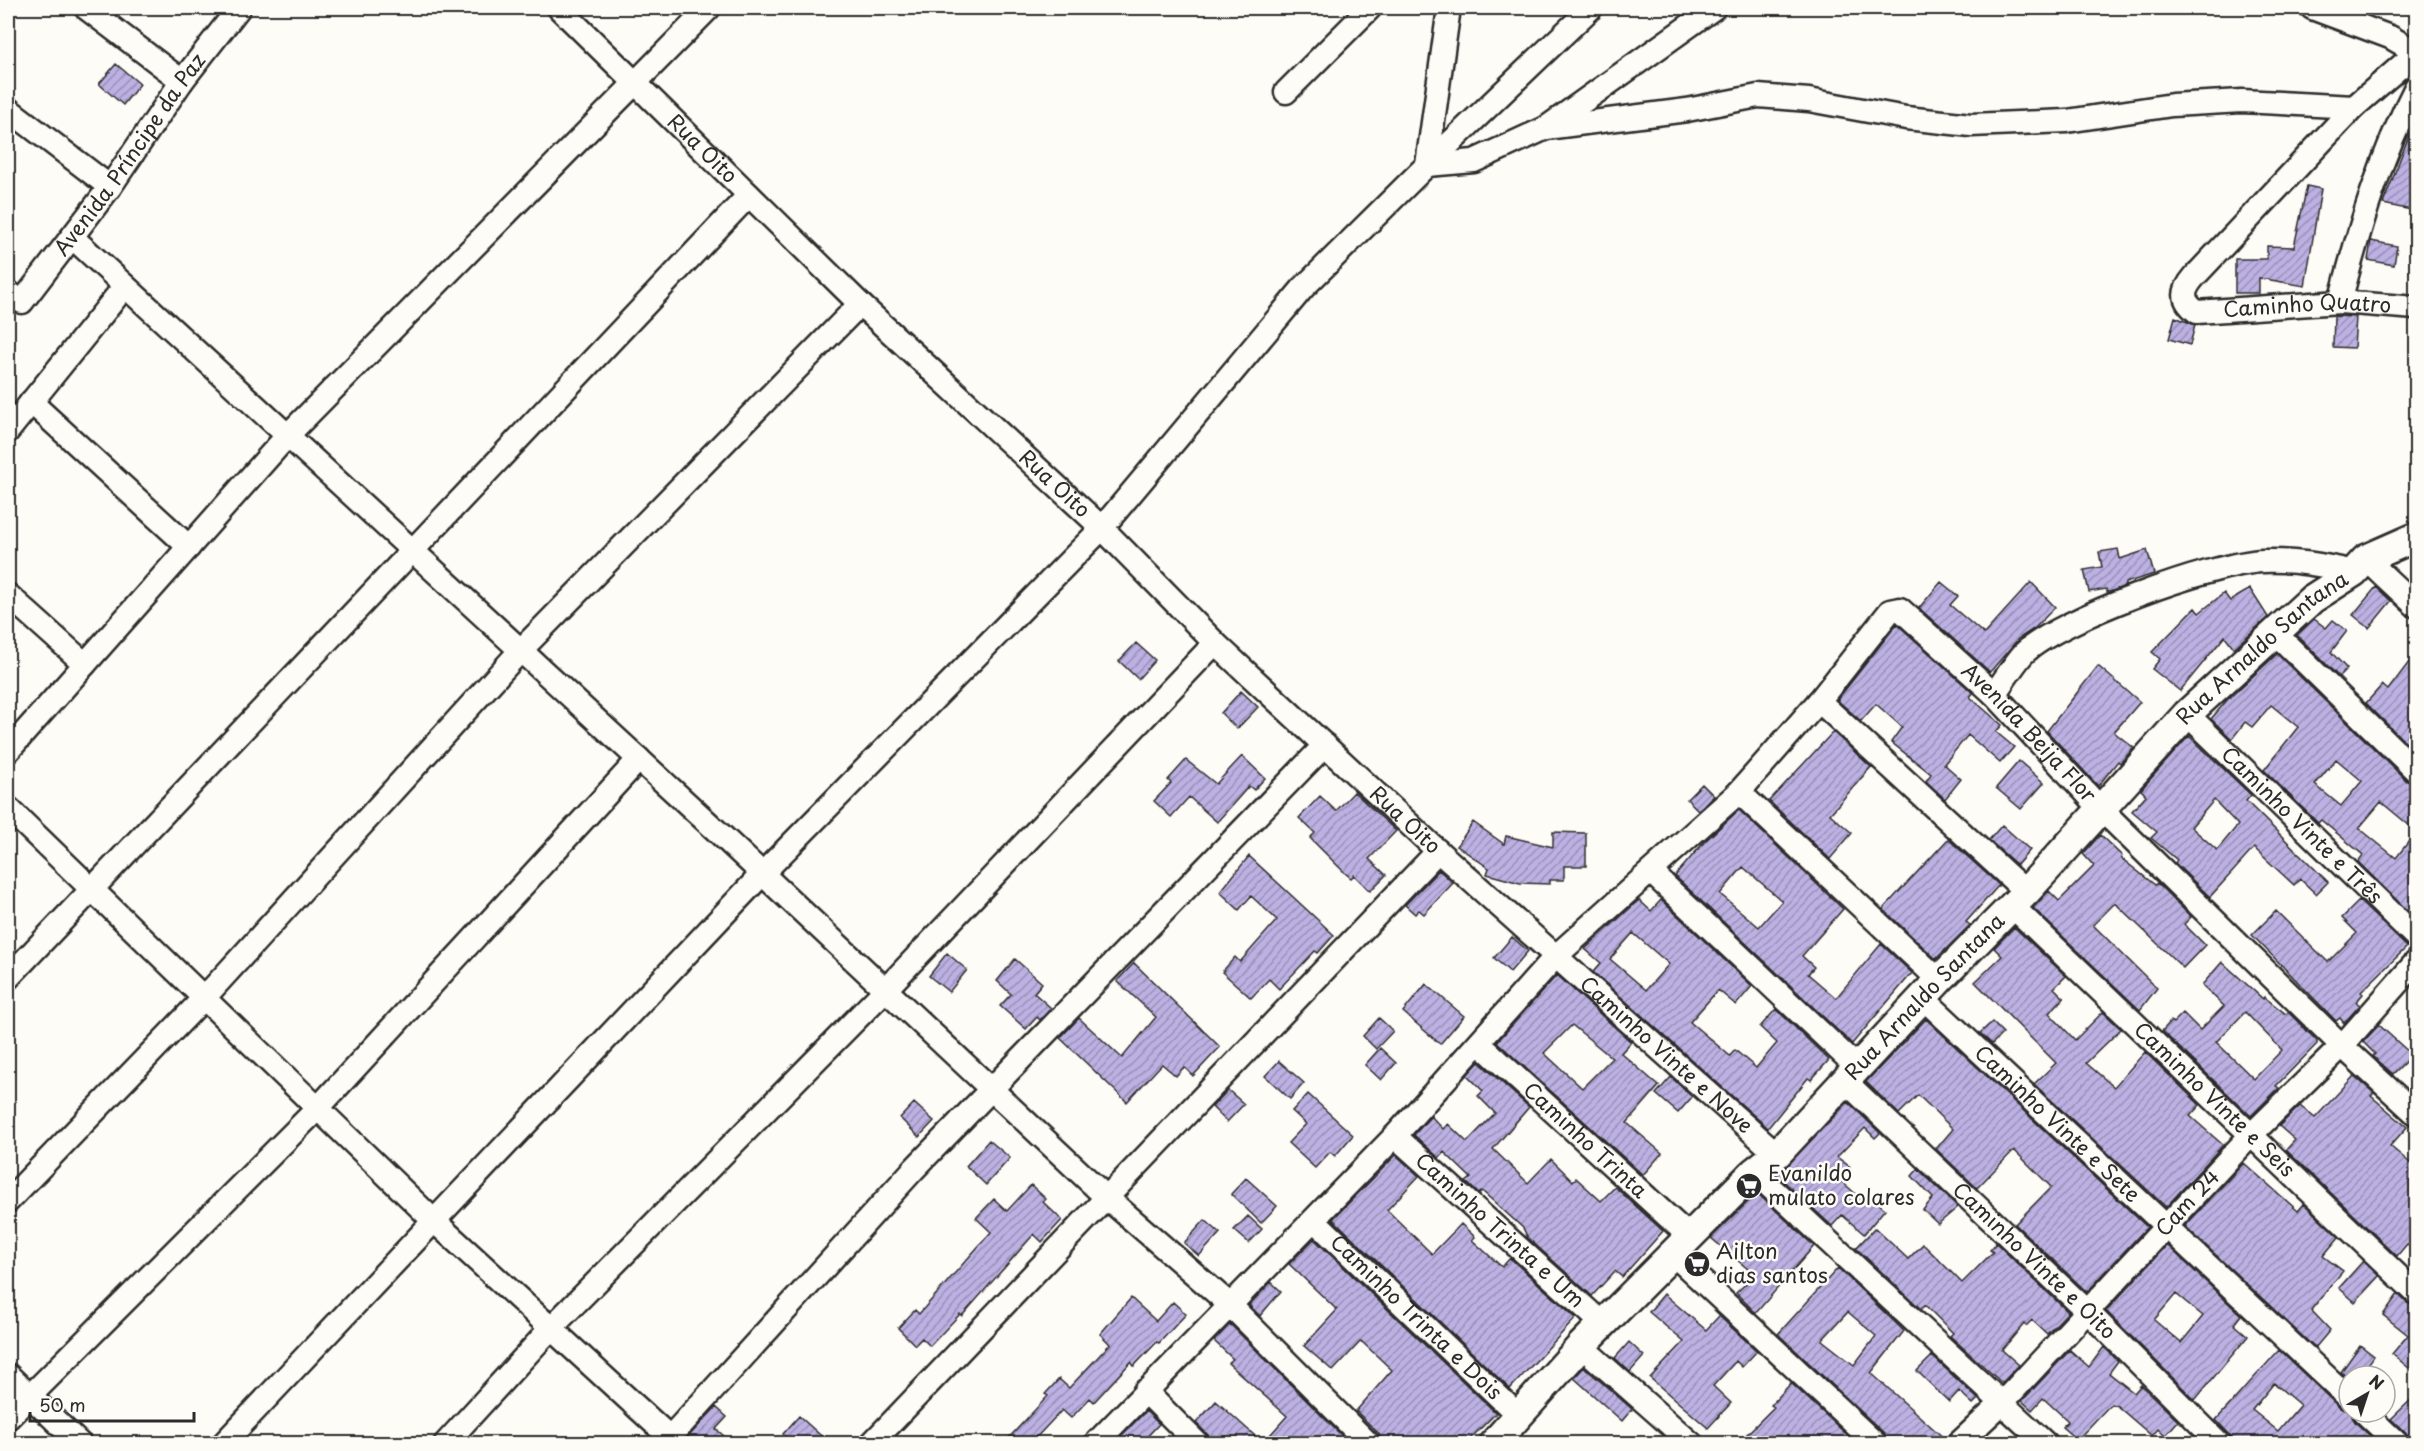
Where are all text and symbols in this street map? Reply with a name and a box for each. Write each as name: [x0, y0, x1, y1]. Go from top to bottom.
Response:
street label: Avenida Príncipe da Paz: [45, 45, 212, 262]
street label: Rua Oito: [661, 105, 746, 190]
street label: Caminho Quatro: [2222, 284, 2393, 324]
street label: Rua Oito: [1013, 441, 1099, 524]
street label: Rua Arnaldo Santana: [2167, 562, 2354, 731]
street label: Avenida Beija Flor: [1955, 654, 2105, 809]
street label: Caminho Vinte e Três: [2215, 738, 2391, 911]
street label: Rua Oito: [1363, 777, 1449, 860]
street label: Rua Arnaldo Santana: [1836, 904, 2011, 1086]
street label: Caminho Vinte e Nove: [1574, 967, 1761, 1140]
street label: Caminho Vinte e Seis: [2128, 1013, 2303, 1183]
street label: Caminho Vinte e Sete: [1968, 1036, 2149, 1209]
street label: Caminho Trinta: [1517, 1073, 1656, 1205]
street label: Caminho Trinta e Um: [1409, 1144, 1593, 1314]
place label: Evanildo mulato colares: [1768, 1156, 1915, 1212]
street label: Cam 24: [2147, 1161, 2226, 1243]
supermarket icon: Evanildo mulato colares: [1734, 1171, 1764, 1201]
street label: Caminho Vinte e Oito: [1946, 1173, 2125, 1346]
street label: Caminho Trinta e Dois: [1324, 1226, 1511, 1406]
place label: Ailton dias santos: [1716, 1234, 1828, 1290]
supermarket icon: Ailton dias santos: [1682, 1249, 1712, 1279]
north arrow: [2337, 1364, 2397, 1424]
text: N: [2365, 1368, 2390, 1395]
scale bar: [30, 1385, 194, 1423]
text: 50 m: [39, 1391, 86, 1418]

